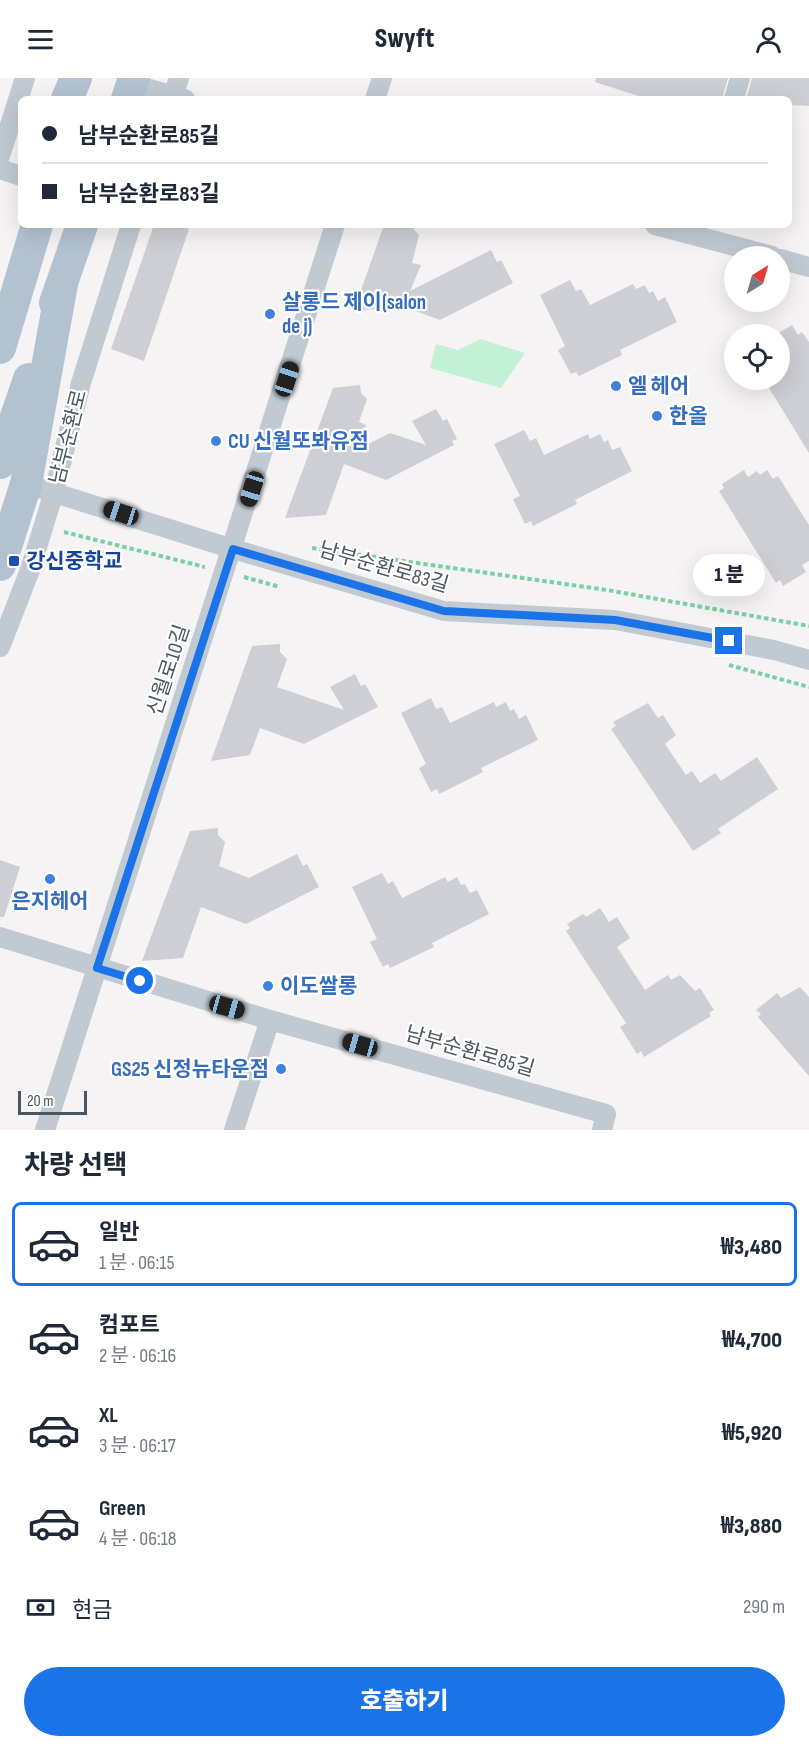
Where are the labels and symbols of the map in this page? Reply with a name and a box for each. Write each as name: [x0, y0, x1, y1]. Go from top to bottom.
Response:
north arrow: [724, 246, 790, 312]
place label: 살롱드 제이(salon de j): [282, 290, 426, 339]
marker: 살롱드 제이(salon de j): [263, 307, 277, 321]
car: [273, 359, 301, 399]
place label: 엘 헤어: [628, 374, 689, 399]
marker: 엘 헤어: [609, 379, 623, 393]
street label: 남부순환로: [45, 387, 92, 487]
place label: 한올: [669, 404, 708, 429]
marker: 한올: [650, 409, 664, 423]
place label: CU 신월또봐유점: [228, 429, 369, 454]
marker: CU 신월또봐유점: [209, 434, 223, 448]
car: [238, 469, 266, 509]
car: [101, 499, 141, 527]
street label: 남부순환로83길: [316, 537, 452, 598]
place label: 강신중학교: [26, 549, 123, 574]
marker: 강신중학교: [7, 554, 21, 568]
callout: 1 분: [693, 554, 765, 596]
street label: 신월로10길: [142, 622, 195, 719]
route end: [715, 627, 742, 654]
marker: 은지헤어: [43, 872, 57, 886]
place label: 은지헤어: [11, 889, 89, 914]
route start: [126, 967, 153, 994]
place label: 이도쌀롱: [280, 974, 357, 999]
marker: 이도쌀롱: [261, 979, 275, 993]
car: [207, 993, 247, 1021]
street label: 남부순환로85길: [402, 1021, 537, 1082]
car: [340, 1031, 380, 1059]
place label: GS25 신정뉴타운점: [111, 1057, 269, 1082]
marker: GS25 신정뉴타운점: [274, 1062, 288, 1076]
scale bar: [18, 1088, 87, 1116]

